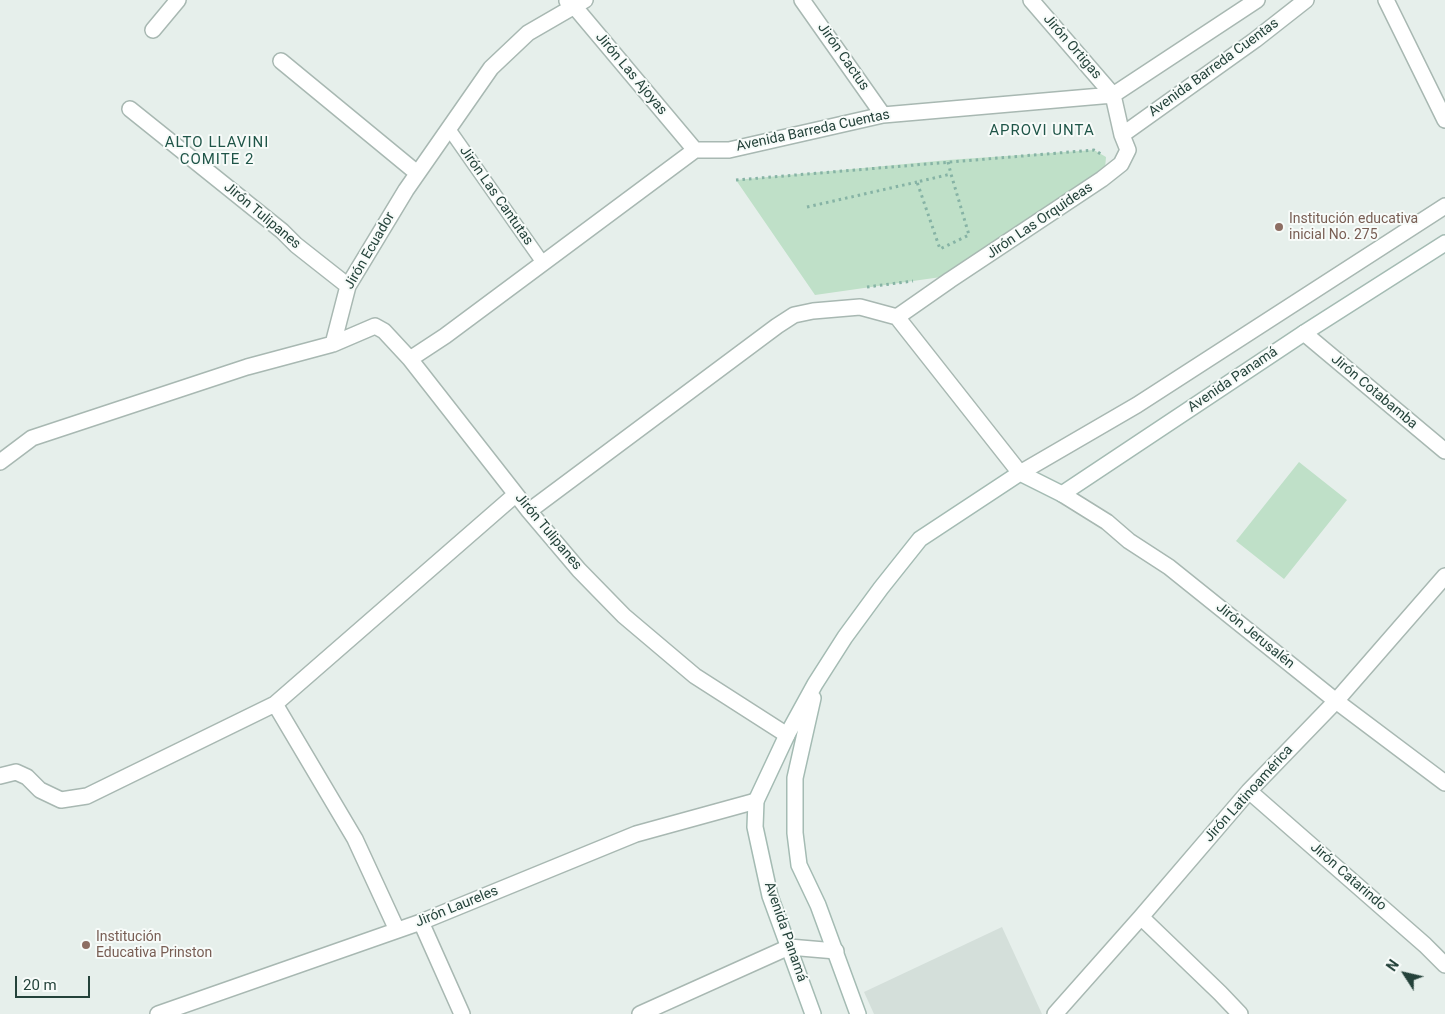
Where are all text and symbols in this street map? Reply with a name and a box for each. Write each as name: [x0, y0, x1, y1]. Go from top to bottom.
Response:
street label: Jirón Ortigas: [1039, 11, 1105, 83]
street label: Avenida Barreda Cuentas: [1146, 15, 1282, 121]
street label: Jirón Cactus: [814, 20, 872, 94]
street label: Jirón Las Ajoyas: [592, 29, 670, 119]
street label: Avenida Barreda Cuentas: [735, 107, 891, 155]
district label: APROVI UNTA: [988, 122, 1096, 140]
district label: ALTO LLAVINI COMITE 2: [163, 134, 271, 169]
street label: Jirón Las Cantutas: [456, 143, 536, 249]
street label: Jirón Tulipanes: [220, 179, 304, 253]
street label: Jirón Las Orquideas: [984, 179, 1096, 263]
street label: Jirón Ecuador: [341, 210, 399, 292]
place label: Institución educativa inicial No. 275: [1289, 211, 1418, 243]
marker: Institución educativa inicial No. 275: [1273, 221, 1285, 233]
street label: Avenida Panamá: [1185, 344, 1281, 416]
street label: Jirón Cotabamba: [1327, 351, 1421, 433]
street label: Jirón Tulipanes: [511, 490, 585, 574]
street label: Jirón Jerusalén: [1212, 599, 1298, 673]
street label: Jirón Latinoamérica: [1201, 742, 1297, 846]
street label: Jirón Catarindo: [1306, 839, 1390, 915]
street label: Avenida Panamá: [760, 880, 810, 984]
street label: Jirón Laureles: [413, 883, 501, 931]
place label: Institución Educativa Prinston: [96, 929, 212, 962]
marker: Institución Educativa Prinston: [80, 939, 92, 951]
north arrow: [1380, 949, 1430, 999]
text: N: [1383, 957, 1402, 974]
scale bar: [18, 966, 92, 998]
text: 20 m: [23, 976, 57, 994]

